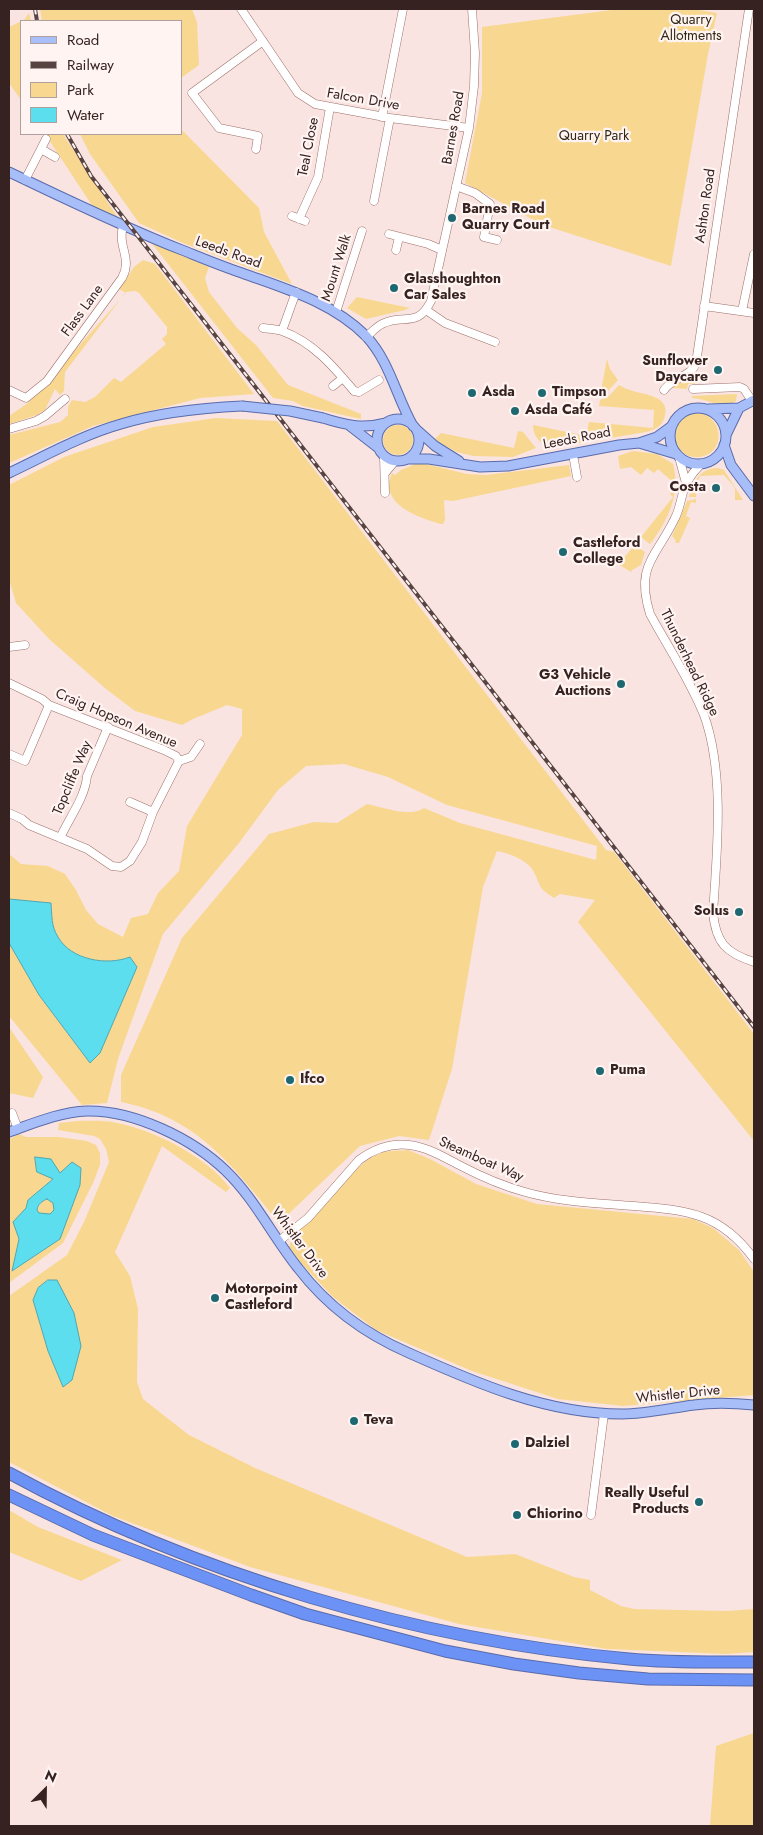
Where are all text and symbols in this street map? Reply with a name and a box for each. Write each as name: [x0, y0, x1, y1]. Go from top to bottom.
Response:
park label: Quarry Allotments: [660, 13, 722, 46]
legend: [20, 20, 182, 135]
text: Road: [67, 29, 99, 51]
text: Railway: [67, 54, 114, 76]
text: Park: [67, 79, 94, 101]
street label: Falcon Drive: [325, 85, 401, 115]
street label: Barnes Road: [439, 90, 469, 166]
text: Water: [67, 104, 104, 126]
street label: Teal Close: [295, 116, 323, 178]
park label: Quarry Park: [559, 129, 629, 145]
street label: Ashton Road: [692, 168, 720, 244]
place label: Barnes Road Quarry Court: [462, 202, 549, 234]
marker: Barnes Road Quarry Court: [446, 212, 458, 224]
street label: Mount Walk: [318, 232, 356, 304]
street label: Leeds Road: [193, 233, 263, 273]
place label: Glasshoughton Car Sales: [404, 272, 501, 304]
street label: Flass Lane: [59, 282, 107, 340]
marker: Glasshoughton Car Sales: [388, 282, 400, 294]
place label: Sunflower Daycare: [642, 354, 708, 387]
marker: Sunflower Daycare: [712, 364, 724, 376]
place label: Asda: [482, 385, 515, 401]
place label: Timpson: [552, 385, 607, 401]
marker: Asda: [466, 387, 478, 399]
marker: Timpson: [536, 387, 548, 399]
place label: Asda Café: [525, 403, 592, 419]
marker: Asda Café: [509, 405, 521, 417]
street label: Leeds Road: [542, 424, 612, 454]
place label: Costa: [670, 480, 706, 496]
marker: Costa: [710, 482, 722, 494]
place label: Castleford College: [573, 536, 640, 568]
marker: Castleford College: [557, 546, 569, 558]
street label: Thunderhead Ridge: [656, 607, 722, 719]
place label: G3 Vehicle Auctions: [539, 668, 611, 700]
marker: G3 Vehicle Auctions: [615, 678, 627, 690]
street label: Craig Hopson Avenue: [52, 686, 180, 752]
street label: Topcliffe Way: [50, 738, 96, 818]
place label: Solus: [694, 904, 729, 920]
marker: Solus: [733, 906, 745, 918]
place label: Puma: [610, 1063, 646, 1079]
marker: Puma: [594, 1065, 606, 1077]
place label: Ifco: [300, 1072, 324, 1088]
marker: Ifco: [284, 1074, 296, 1086]
street label: Steamboat Way: [436, 1134, 526, 1186]
street label: Whistler Drive: [267, 1204, 331, 1282]
place label: Motorpoint Castleford: [225, 1282, 297, 1314]
marker: Motorpoint Castleford: [209, 1292, 221, 1304]
street label: Whistler Drive: [635, 1382, 721, 1408]
place label: Teva: [364, 1413, 393, 1429]
marker: Teva: [348, 1415, 360, 1427]
place label: Dalziel: [525, 1436, 570, 1452]
marker: Dalziel: [509, 1438, 521, 1450]
place label: Really Useful Products: [604, 1486, 689, 1518]
marker: Really Useful Products: [693, 1496, 705, 1508]
place label: Chiorino: [527, 1507, 583, 1523]
marker: Chiorino: [511, 1509, 523, 1521]
north arrow: [20, 1765, 70, 1815]
text: N: [42, 1765, 60, 1788]

